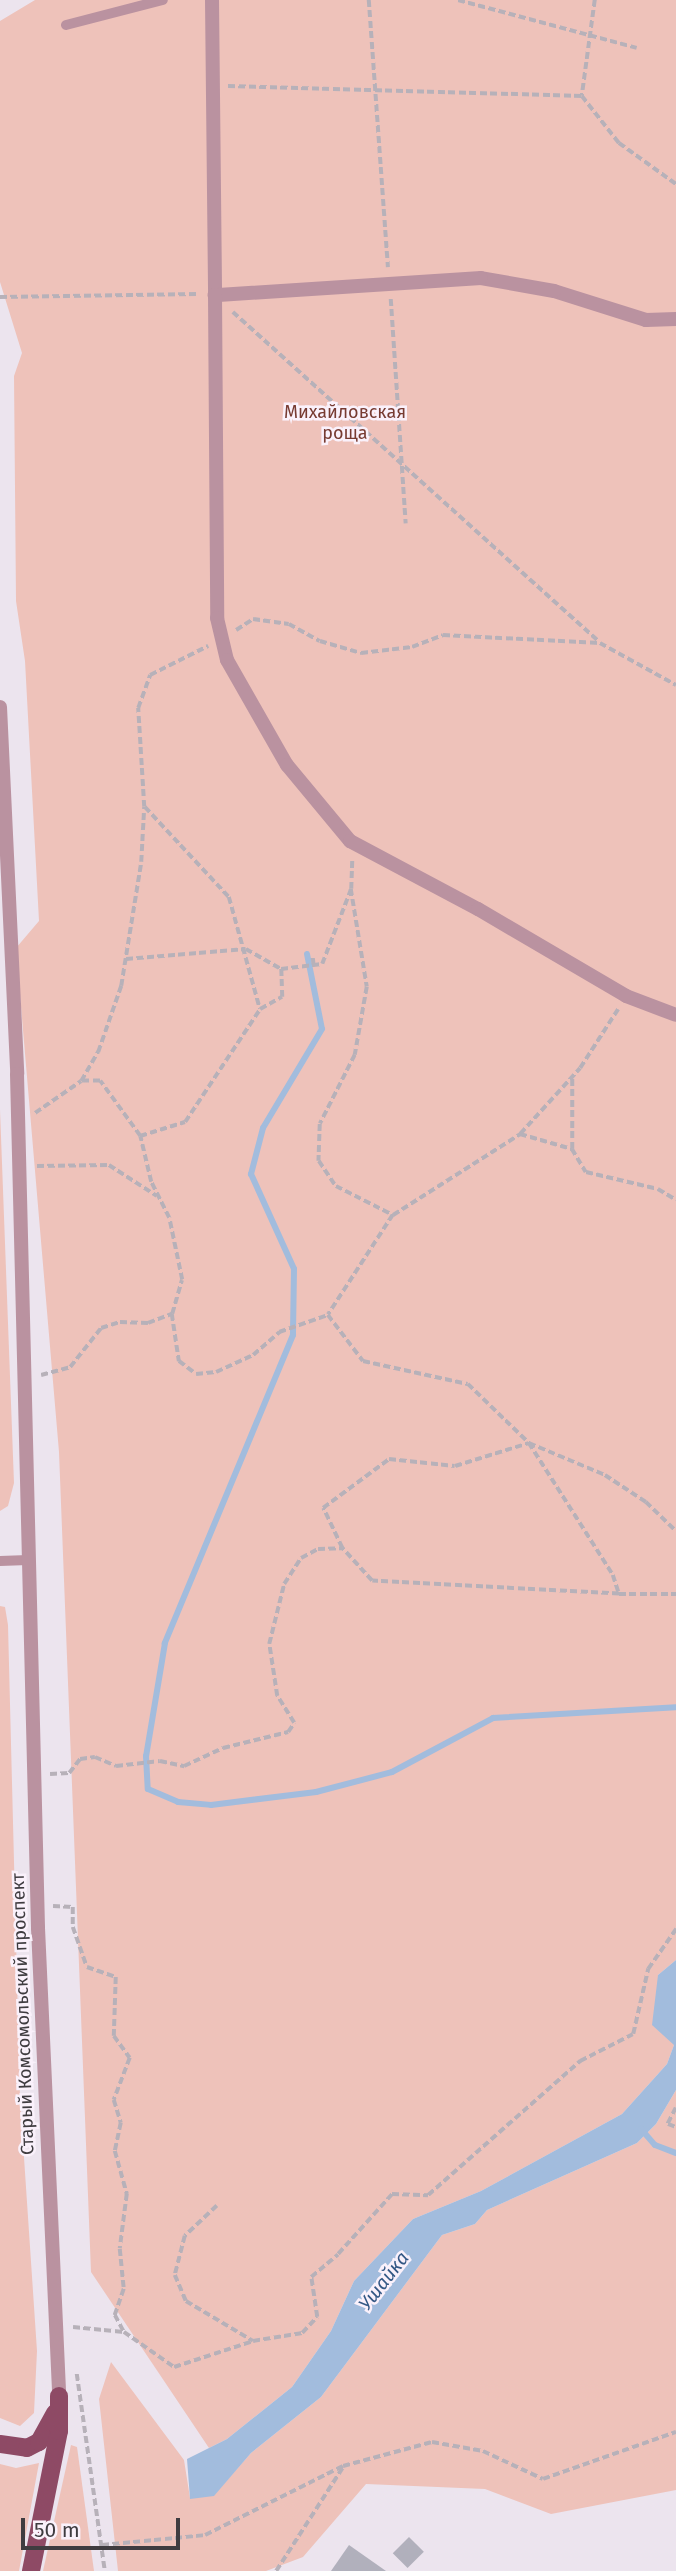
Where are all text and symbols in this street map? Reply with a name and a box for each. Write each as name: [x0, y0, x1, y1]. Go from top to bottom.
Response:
park label: Михайловская роща: [284, 402, 406, 444]
street label: Старый Комсомольский проспект: [7, 1873, 39, 2155]
water label: Ушайка: [354, 2247, 414, 2315]
scale bar: [24, 2504, 184, 2548]
text: 50 m: [34, 2517, 80, 2543]

